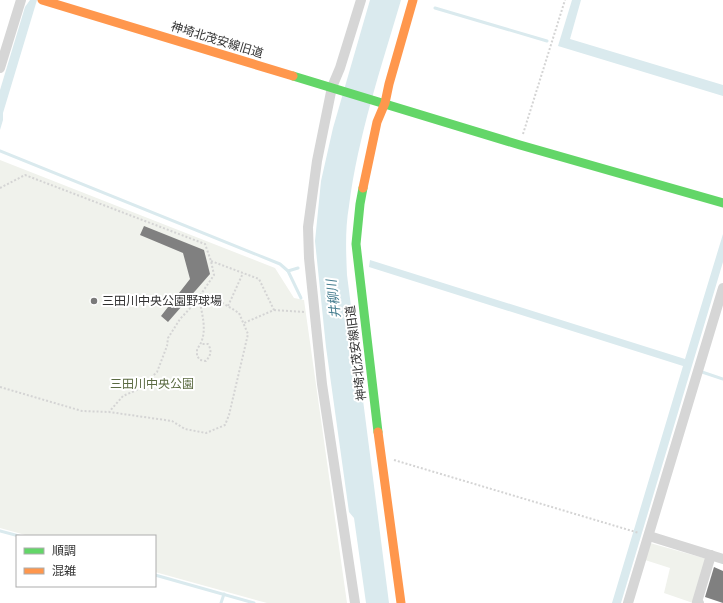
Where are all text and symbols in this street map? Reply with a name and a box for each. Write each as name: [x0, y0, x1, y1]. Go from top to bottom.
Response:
street label: 神埼北茂安線旧道: [169, 19, 265, 61]
water label: 井柳川: [323, 277, 343, 319]
place label: 三田川中央公園野球場: [102, 294, 222, 308]
marker: 三田川中央公園野球場: [89, 296, 99, 306]
street label: 神埼北茂安線旧道: [343, 304, 369, 402]
park label: 三田川中央公園: [110, 377, 194, 391]
legend: [16, 535, 156, 587]
text: 順調: [52, 544, 76, 558]
text: 混雑: [52, 564, 76, 578]

